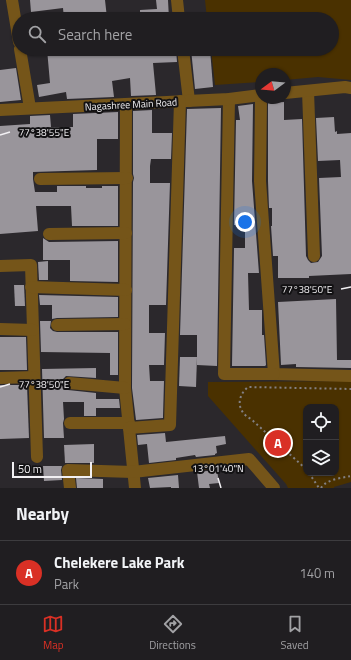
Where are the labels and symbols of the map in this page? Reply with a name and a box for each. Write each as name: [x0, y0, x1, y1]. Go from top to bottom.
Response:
north arrow: [255, 68, 291, 104]
street label: Nagashree Main Road: [84, 95, 178, 114]
text: 77°38'55"E: [19, 125, 70, 140]
your location: [235, 212, 255, 232]
text: 77°38'50"E: [282, 282, 333, 297]
text: 77°38'50"E: [19, 377, 70, 392]
pin: A: [265, 428, 291, 458]
scale bar: [12, 460, 92, 479]
text: 13°01'40"N: [192, 461, 244, 476]

